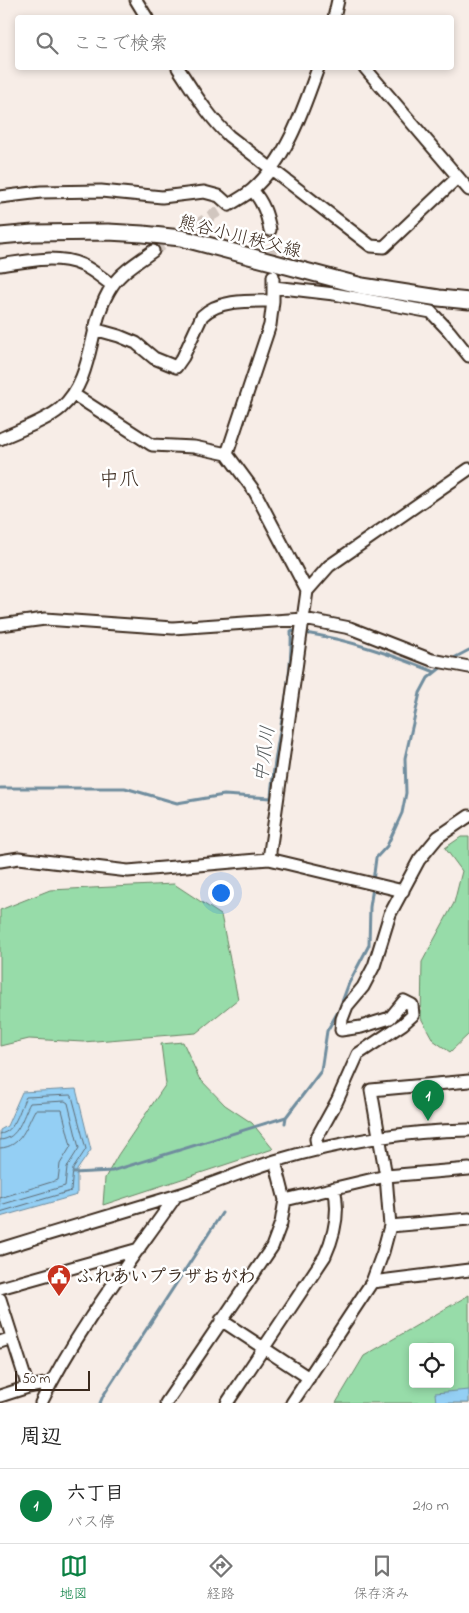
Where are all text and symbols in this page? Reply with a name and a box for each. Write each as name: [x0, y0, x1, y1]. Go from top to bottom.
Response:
search box: [15, 15, 454, 70]
icon: search: [33, 29, 61, 57]
text: ここで検索: [73, 31, 168, 58]
street label: 熊谷小川秩父線: [175, 210, 304, 266]
district label: 中爪: [99, 466, 139, 495]
water label: 中爪川: [248, 724, 283, 784]
your location: [208, 880, 234, 906]
pin: 1: [412, 1080, 444, 1121]
public building icon: ふれあいプラザおがわ: [46, 1263, 72, 1297]
place label: ふれあいプラザおがわ: [76, 1265, 256, 1291]
map controls: [409, 1343, 454, 1388]
button: locate: [409, 1343, 454, 1388]
scale bar: [15, 1368, 90, 1391]
text: 50 m: [22, 1369, 50, 1390]
text: 周辺: [20, 1423, 62, 1453]
text: 六丁目: [67, 1481, 124, 1508]
text: 1: [33, 1494, 39, 1518]
text: 210 m: [413, 1494, 449, 1518]
text: バス停: [67, 1511, 115, 1535]
tab: 地図: [60, 1552, 88, 1605]
tab: 経路: [207, 1552, 235, 1605]
tab: 保存済み: [354, 1552, 410, 1605]

